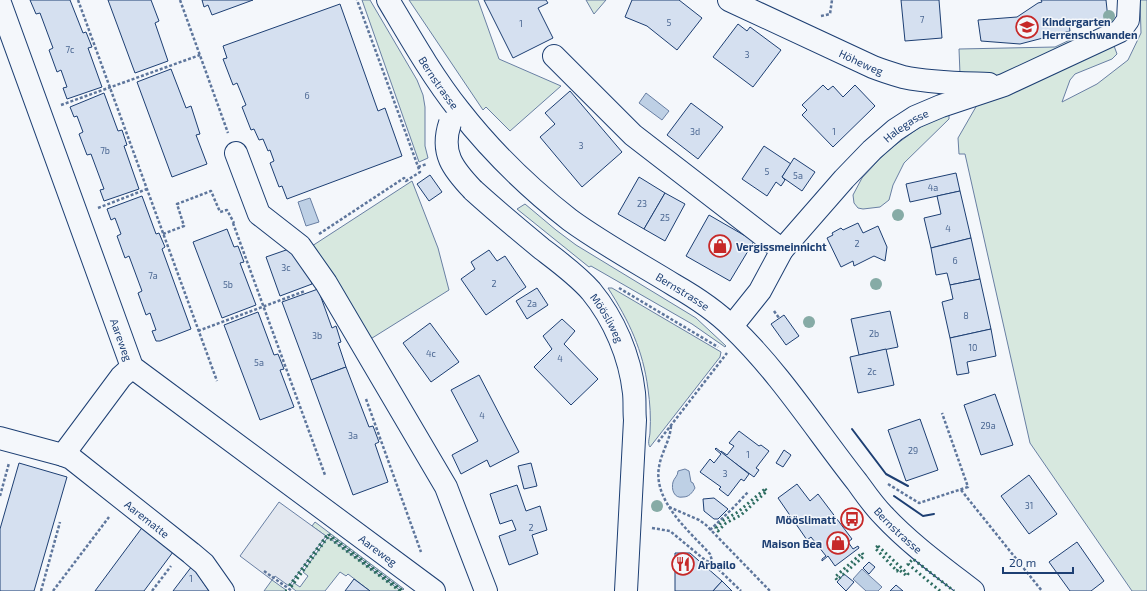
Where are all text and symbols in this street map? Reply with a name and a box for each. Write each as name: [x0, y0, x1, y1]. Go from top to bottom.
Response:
house number: 7: [920, 14, 925, 25]
school or university icon: Kindergarten Herrenschwanden: [1014, 14, 1040, 40]
place label: Kindergarten Herrenschwanden: [1042, 15, 1138, 41]
house number: 5: [667, 17, 672, 28]
house number: 1: [519, 18, 523, 29]
house number: 7c: [65, 44, 75, 55]
street label: Höheweg: [837, 46, 885, 77]
house number: 3: [744, 49, 750, 60]
street label: Bernstrasse: [417, 54, 462, 111]
house number: 6: [304, 90, 310, 101]
street label: Halegasse: [880, 106, 930, 144]
house number: 3d: [690, 126, 700, 137]
house number: 1: [832, 126, 836, 137]
house number: 3: [578, 140, 584, 151]
house number: 7b: [100, 145, 110, 156]
house number: 5: [765, 166, 770, 177]
house number: 5a: [793, 170, 803, 181]
house number: 4a: [928, 182, 938, 193]
house number: 23: [637, 198, 647, 209]
house number: 25: [660, 212, 670, 223]
house number: 4: [945, 223, 951, 234]
shop icon: Vergissmeinnicht: [707, 233, 733, 259]
house number: 2: [854, 238, 860, 249]
place label: Vergissmeinnicht: [736, 240, 827, 253]
house number: 6: [952, 255, 958, 266]
house number: 3c: [281, 262, 291, 273]
street label: Bernstrasse: [654, 269, 713, 312]
house number: 7a: [148, 270, 158, 281]
house number: 2: [491, 278, 497, 289]
house number: 5b: [223, 279, 233, 290]
street label: Möösliweg: [588, 290, 627, 344]
house number: 2a: [527, 298, 537, 309]
house number: 8: [963, 310, 969, 321]
street label: Aareweg: [108, 317, 136, 363]
house number: 2b: [869, 328, 879, 339]
house number: 3b: [312, 330, 322, 341]
house number: 10: [968, 342, 978, 353]
house number: 4c: [426, 348, 437, 359]
house number: 4: [557, 353, 563, 364]
house number: 5a: [254, 357, 264, 368]
house number: 2c: [867, 366, 877, 377]
house number: 4: [479, 410, 485, 421]
house number: 29a: [980, 420, 996, 431]
house number: 3a: [348, 430, 358, 441]
house number: 29: [908, 445, 918, 456]
house number: 1: [746, 449, 750, 460]
house number: 3: [722, 468, 728, 479]
street label: Aarematte: [123, 497, 172, 540]
house number: 31: [1025, 500, 1033, 511]
street label: Bernstrasse: [872, 504, 925, 555]
bus stop icon: Mööslimatt: [839, 506, 865, 532]
place label: Mööslimatt: [775, 513, 836, 526]
house number: 2: [528, 522, 534, 533]
shop icon: Maison Bea: [825, 530, 851, 556]
street label: Aareweg: [357, 531, 400, 568]
place label: Maison Bea: [762, 537, 822, 550]
scale bar: [1003, 549, 1073, 575]
restaurant icon: Arbailo: [670, 551, 696, 577]
text: 20 m: [1009, 555, 1036, 569]
place label: Arbailo: [698, 558, 736, 571]
house number: 1: [189, 573, 193, 584]

